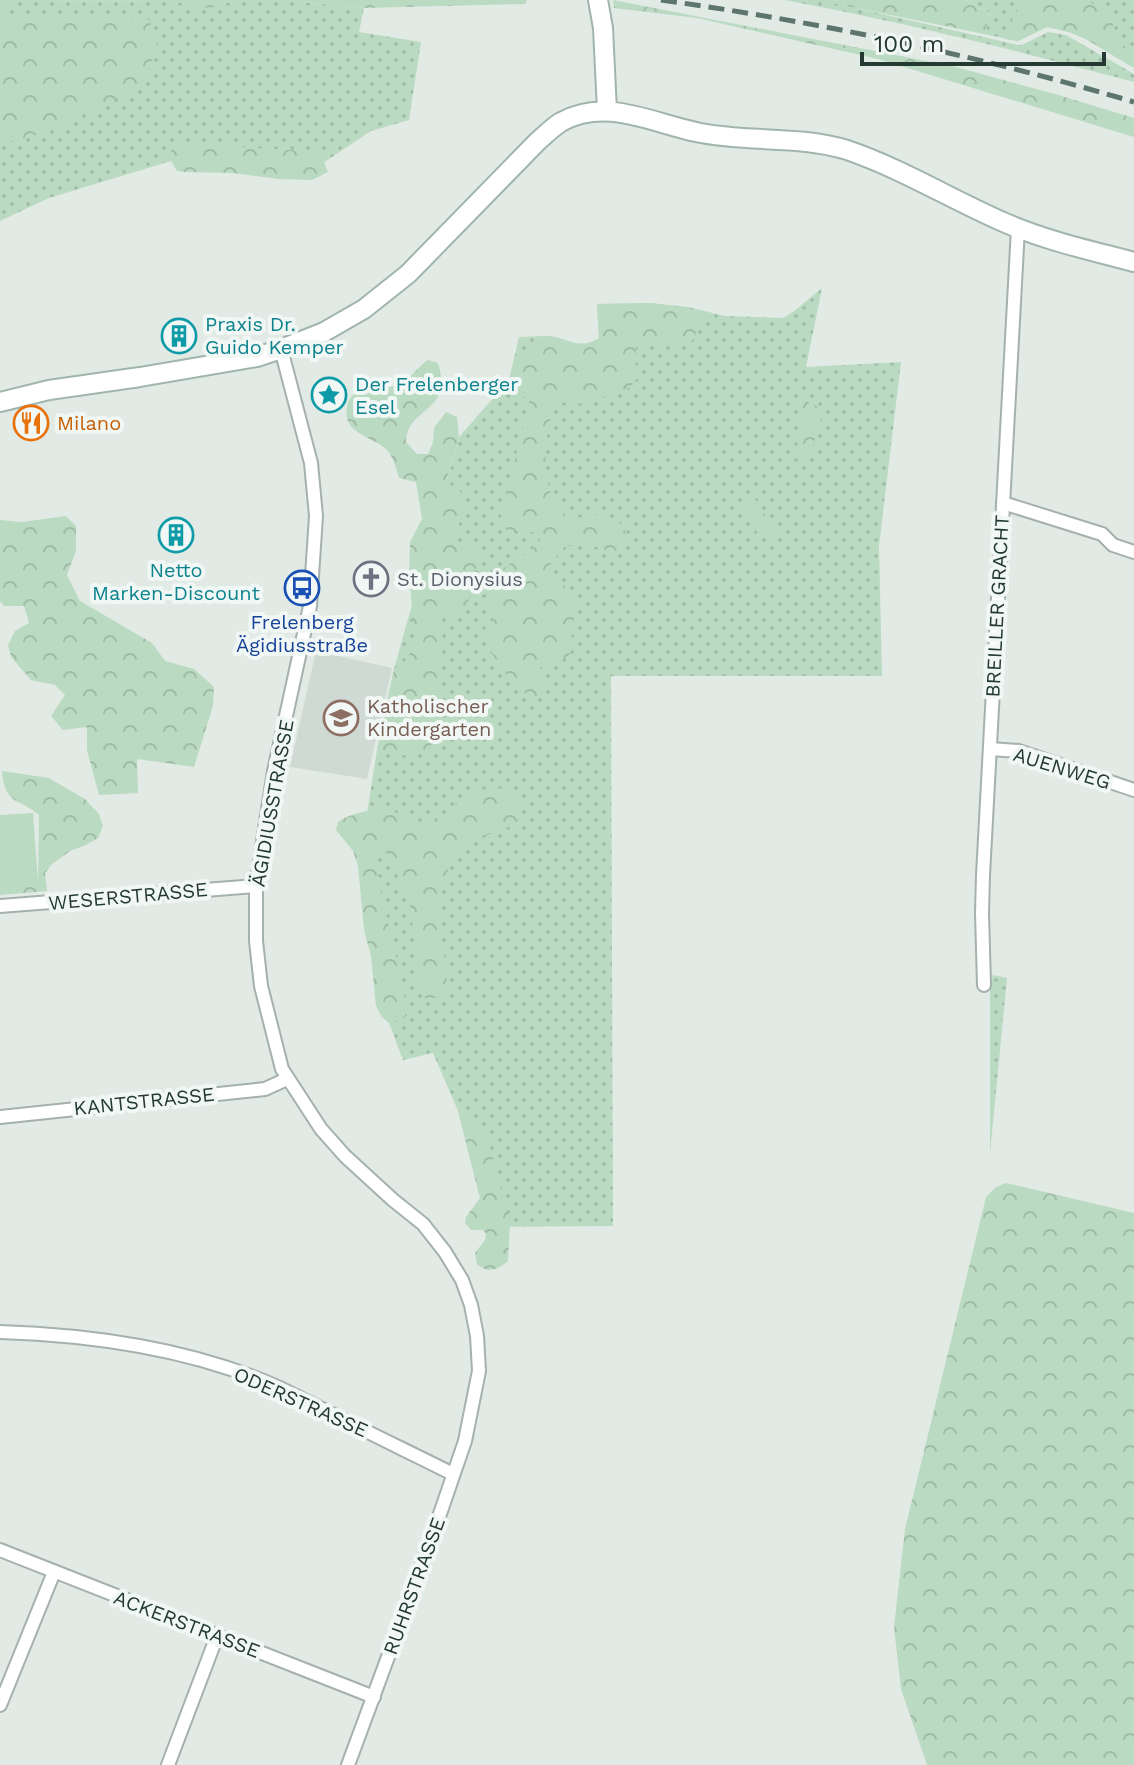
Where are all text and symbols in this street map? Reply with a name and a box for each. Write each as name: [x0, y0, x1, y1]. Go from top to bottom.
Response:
scale bar: [862, 16, 1104, 66]
text: 100 m: [874, 30, 944, 58]
place label: Praxis Dr. Guido Kemper: [205, 312, 344, 359]
building icon: Praxis Dr. Guido Kemper: [160, 317, 198, 355]
place label: Der Frelenberger Esel: [355, 372, 518, 419]
place icon: Der Frelenberger Esel: [310, 376, 348, 414]
restaurant icon: Milano: [12, 404, 50, 442]
place label: Milano: [57, 411, 121, 435]
street label: BREILLER GRACHT: [980, 514, 1014, 698]
building icon: Netto Marken-Discount: [157, 516, 195, 554]
place label: Netto Marken-Discount: [92, 558, 261, 605]
church icon: St. Dionysius: [352, 560, 390, 598]
place label: St. Dionysius: [397, 567, 523, 591]
bus stop icon: Frelenberg Ägidiusstraße: [283, 569, 321, 607]
place label: Frelenberg Ägidiusstraße: [236, 610, 368, 657]
place label: Katholischer Kindergarten: [367, 694, 491, 741]
school or university icon: Katholischer Kindergarten: [322, 699, 360, 737]
street label: ÄGIDIUSSTRASSE: [245, 717, 299, 889]
street label: AUENWEG: [1010, 742, 1114, 794]
street label: WESERSTRASSE: [47, 877, 209, 915]
street label: KANTSTRASSE: [72, 1082, 216, 1120]
street label: ODERSTRASSE: [230, 1362, 372, 1442]
street label: RUHRSTRASSE: [378, 1514, 450, 1658]
street label: ACKERSTRASSE: [110, 1585, 264, 1663]

